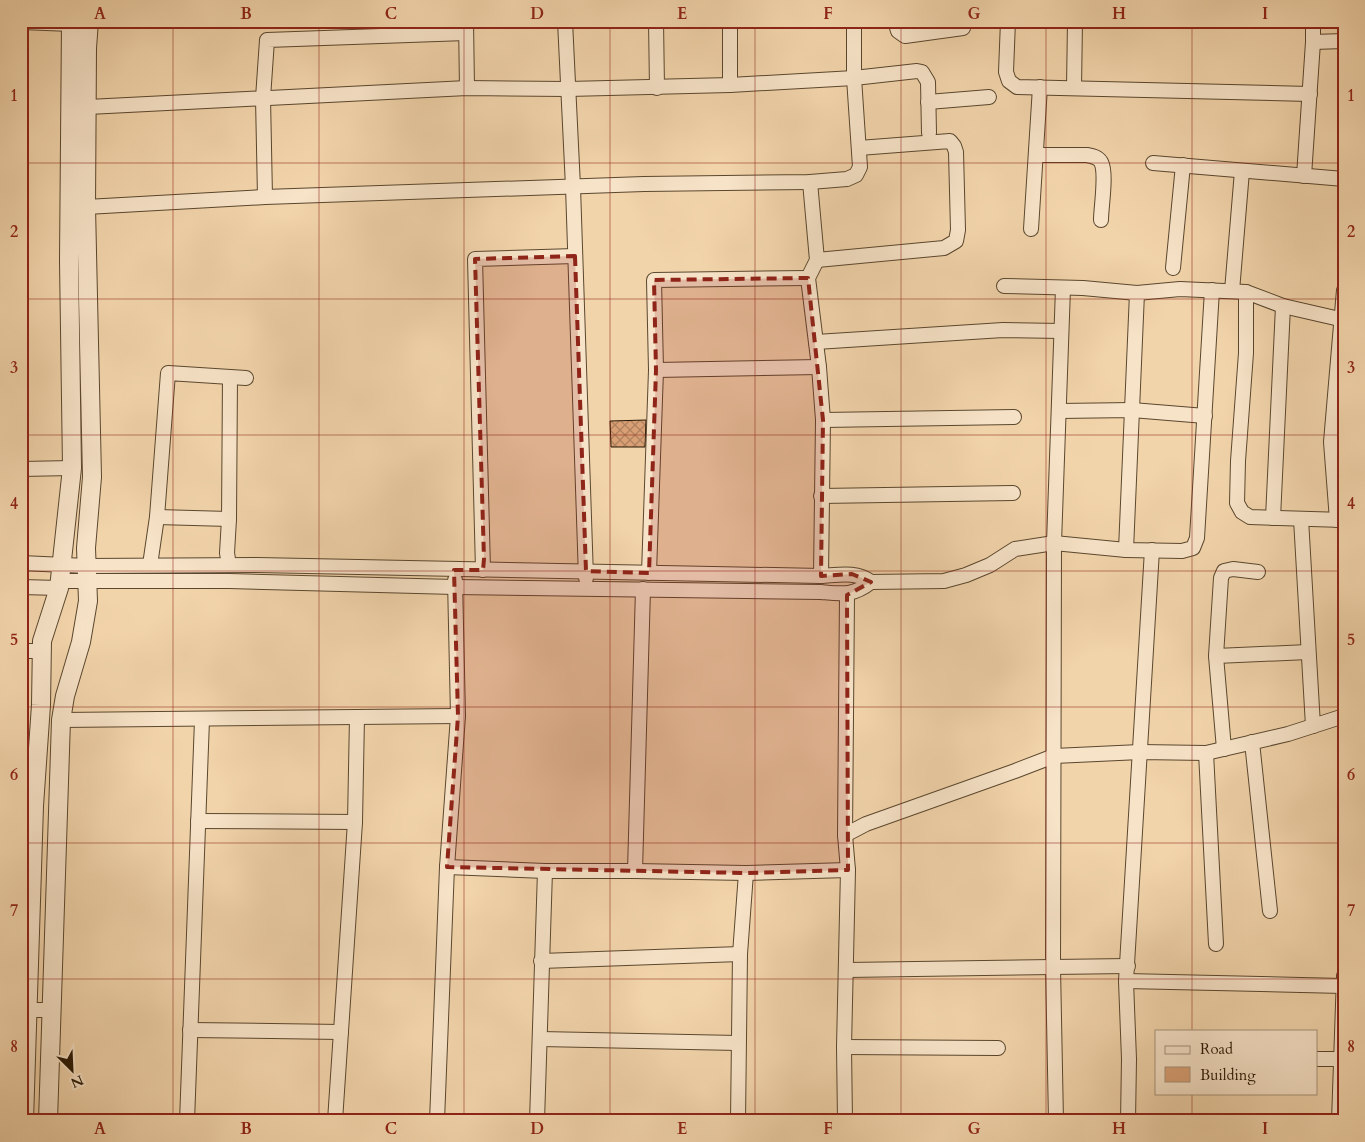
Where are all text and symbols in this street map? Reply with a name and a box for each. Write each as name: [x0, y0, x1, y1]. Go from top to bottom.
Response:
text: A: [94, 3, 106, 25]
text: B: [240, 3, 252, 25]
text: C: [385, 3, 397, 25]
text: D: [530, 3, 544, 25]
text: E: [677, 3, 687, 25]
text: F: [823, 3, 833, 25]
text: G: [967, 3, 981, 25]
text: H: [1112, 3, 1126, 25]
text: I: [1262, 3, 1268, 25]
text: 1: [10, 85, 18, 107]
text: 1: [1347, 85, 1355, 107]
text: 2: [10, 221, 18, 243]
text: 2: [1347, 221, 1355, 243]
text: 3: [10, 357, 18, 379]
text: 3: [1347, 357, 1355, 379]
text: 4: [10, 493, 18, 515]
text: 4: [1347, 493, 1355, 515]
text: 5: [10, 629, 18, 651]
text: 5: [1347, 629, 1355, 651]
text: 6: [10, 764, 18, 786]
text: 6: [1347, 764, 1355, 786]
text: 7: [10, 900, 18, 922]
text: 7: [1347, 900, 1355, 922]
legend: [1155, 1030, 1318, 1094]
text: 8: [10, 1036, 18, 1058]
text: 8: [1347, 1036, 1355, 1058]
text: Road: [1200, 1039, 1233, 1059]
north arrow: [48, 1044, 98, 1094]
text: Building: [1200, 1065, 1256, 1085]
text: N: [68, 1070, 87, 1093]
text: A: [94, 1118, 106, 1140]
text: B: [240, 1118, 252, 1140]
text: C: [385, 1118, 397, 1140]
text: D: [530, 1118, 544, 1140]
text: E: [677, 1118, 687, 1140]
text: F: [823, 1118, 833, 1140]
text: G: [967, 1118, 981, 1140]
text: H: [1112, 1118, 1126, 1140]
text: I: [1262, 1118, 1268, 1140]

